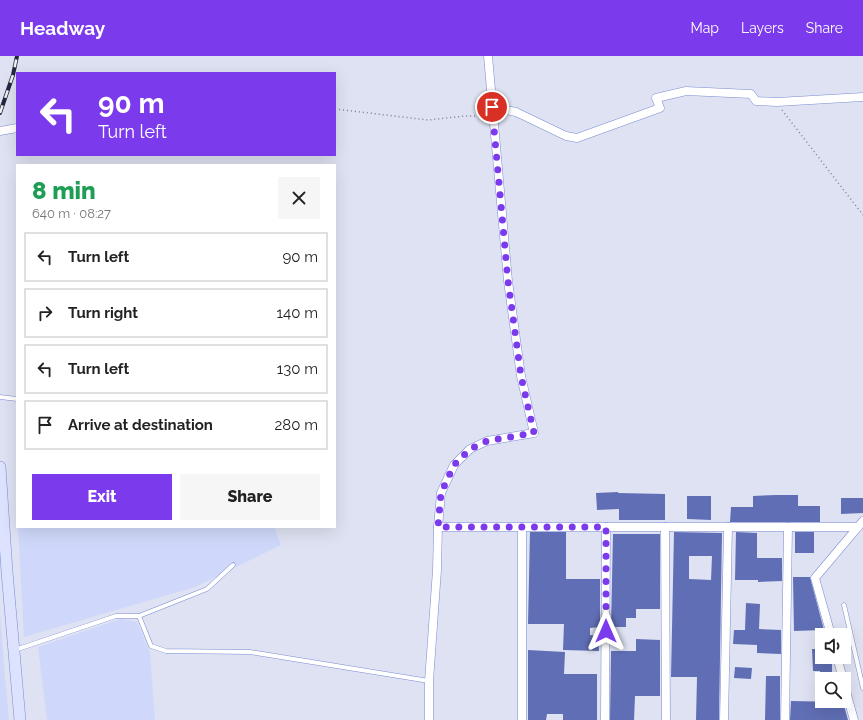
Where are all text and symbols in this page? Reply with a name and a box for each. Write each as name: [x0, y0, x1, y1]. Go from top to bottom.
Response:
text: Headway: [20, 17, 105, 39]
text: Map: [691, 20, 719, 36]
text: Layers: [741, 20, 784, 36]
text: Share: [806, 20, 843, 36]
text: 90 m: [98, 87, 164, 120]
icon: left: [32, 88, 84, 140]
pin: [475, 90, 509, 124]
icon: arrive: [481, 96, 503, 118]
text: Turn left: [98, 121, 167, 142]
text: 8 min: [32, 176, 96, 205]
button: close: [278, 177, 320, 219]
text: 640 m · 08:27: [32, 206, 111, 221]
icon: left: [34, 246, 56, 268]
text: Turn left: [68, 248, 129, 266]
text: 90 m: [282, 248, 318, 266]
icon: right: [34, 302, 56, 324]
text: Turn right: [68, 304, 138, 322]
text: 140 m: [277, 304, 318, 322]
icon: left: [34, 358, 56, 380]
text: Turn left: [68, 360, 129, 378]
text: 130 m: [277, 360, 318, 378]
icon: arrive: [34, 414, 56, 436]
text: Arrive at destination: [68, 416, 213, 434]
text: 280 m: [274, 416, 318, 434]
button: Exit: [32, 474, 172, 520]
button: Share: [180, 474, 320, 520]
position arrow: [585, 610, 627, 652]
map controls: [815, 628, 851, 708]
button: sound: [815, 628, 851, 664]
button: search: [815, 672, 851, 708]

